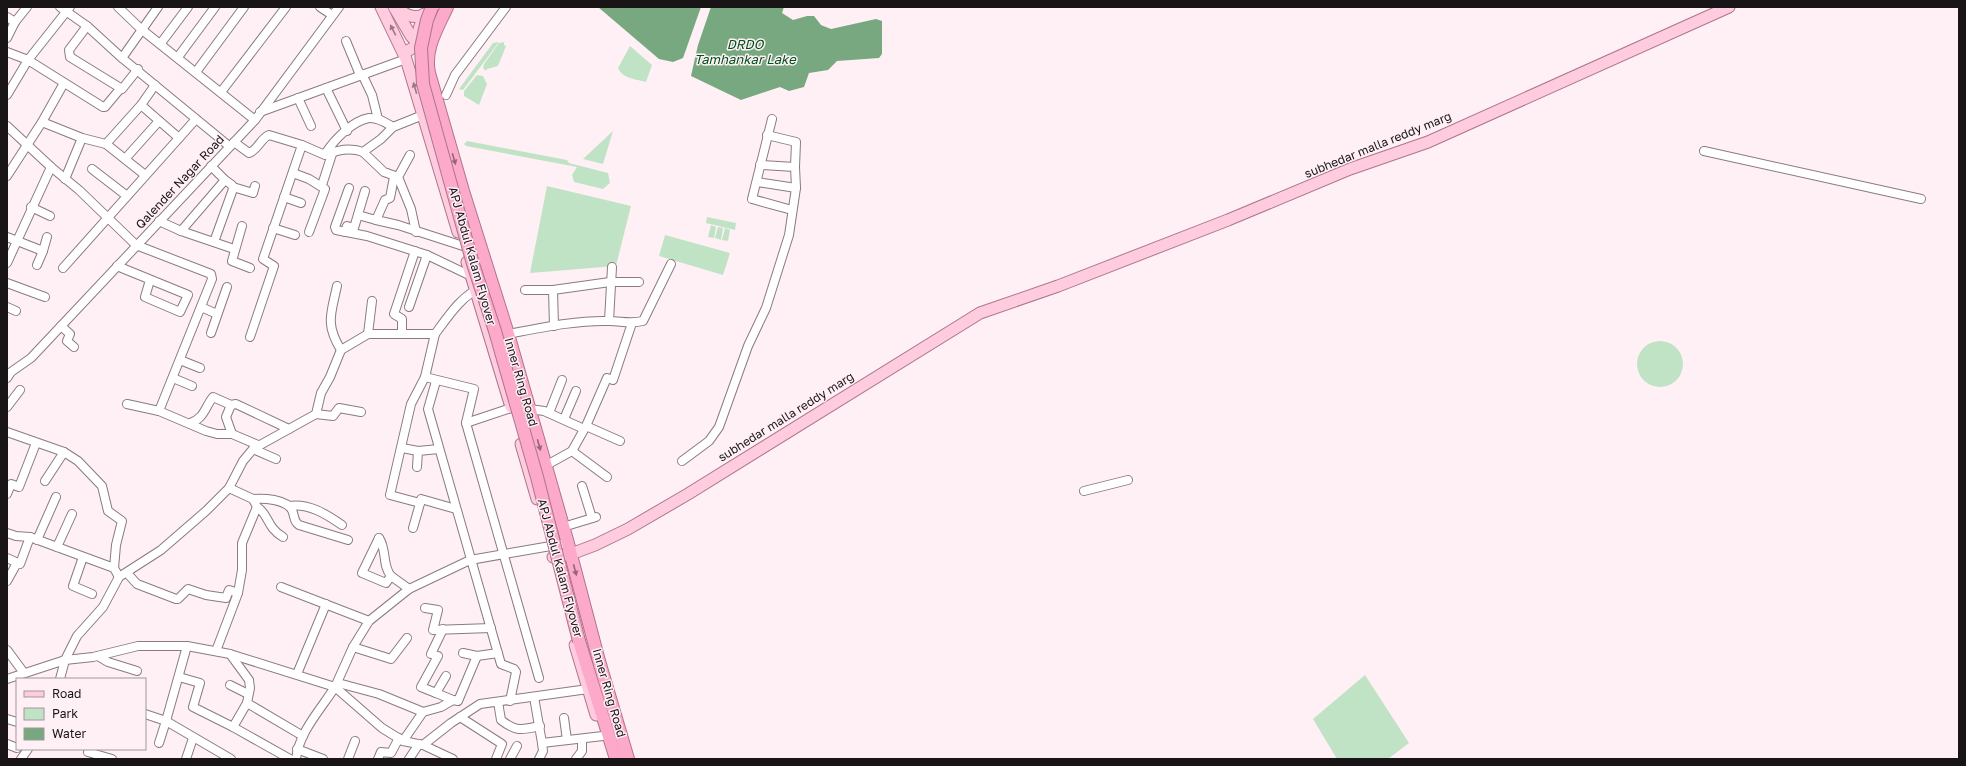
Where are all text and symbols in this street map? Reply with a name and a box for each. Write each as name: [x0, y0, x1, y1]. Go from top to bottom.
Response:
one-way arrow: [390, 24, 396, 35]
water label: DRDO Tamhankar Lake: [694, 36, 797, 67]
one-way arrow: [412, 82, 418, 94]
street label: subhedar malla reddy marg: [1302, 108, 1454, 181]
street label: Qalender Nagar Road: [132, 132, 227, 232]
one-way arrow: [451, 154, 457, 166]
street label: APJ Abdul Kalam Flyover: [446, 185, 499, 327]
street label: Inner Ring Road: [502, 336, 541, 428]
street label: subhedar malla reddy marg: [715, 369, 856, 465]
one-way arrow: [536, 439, 542, 451]
street label: APJ Abdul Kalam Flyover: [535, 497, 586, 639]
one-way arrow: [572, 564, 578, 576]
street label: Inner Ring Road: [590, 647, 629, 739]
legend: [16, 678, 146, 750]
text: Road: [52, 686, 81, 701]
text: Park: [52, 706, 78, 721]
text: Water: [52, 726, 86, 741]

